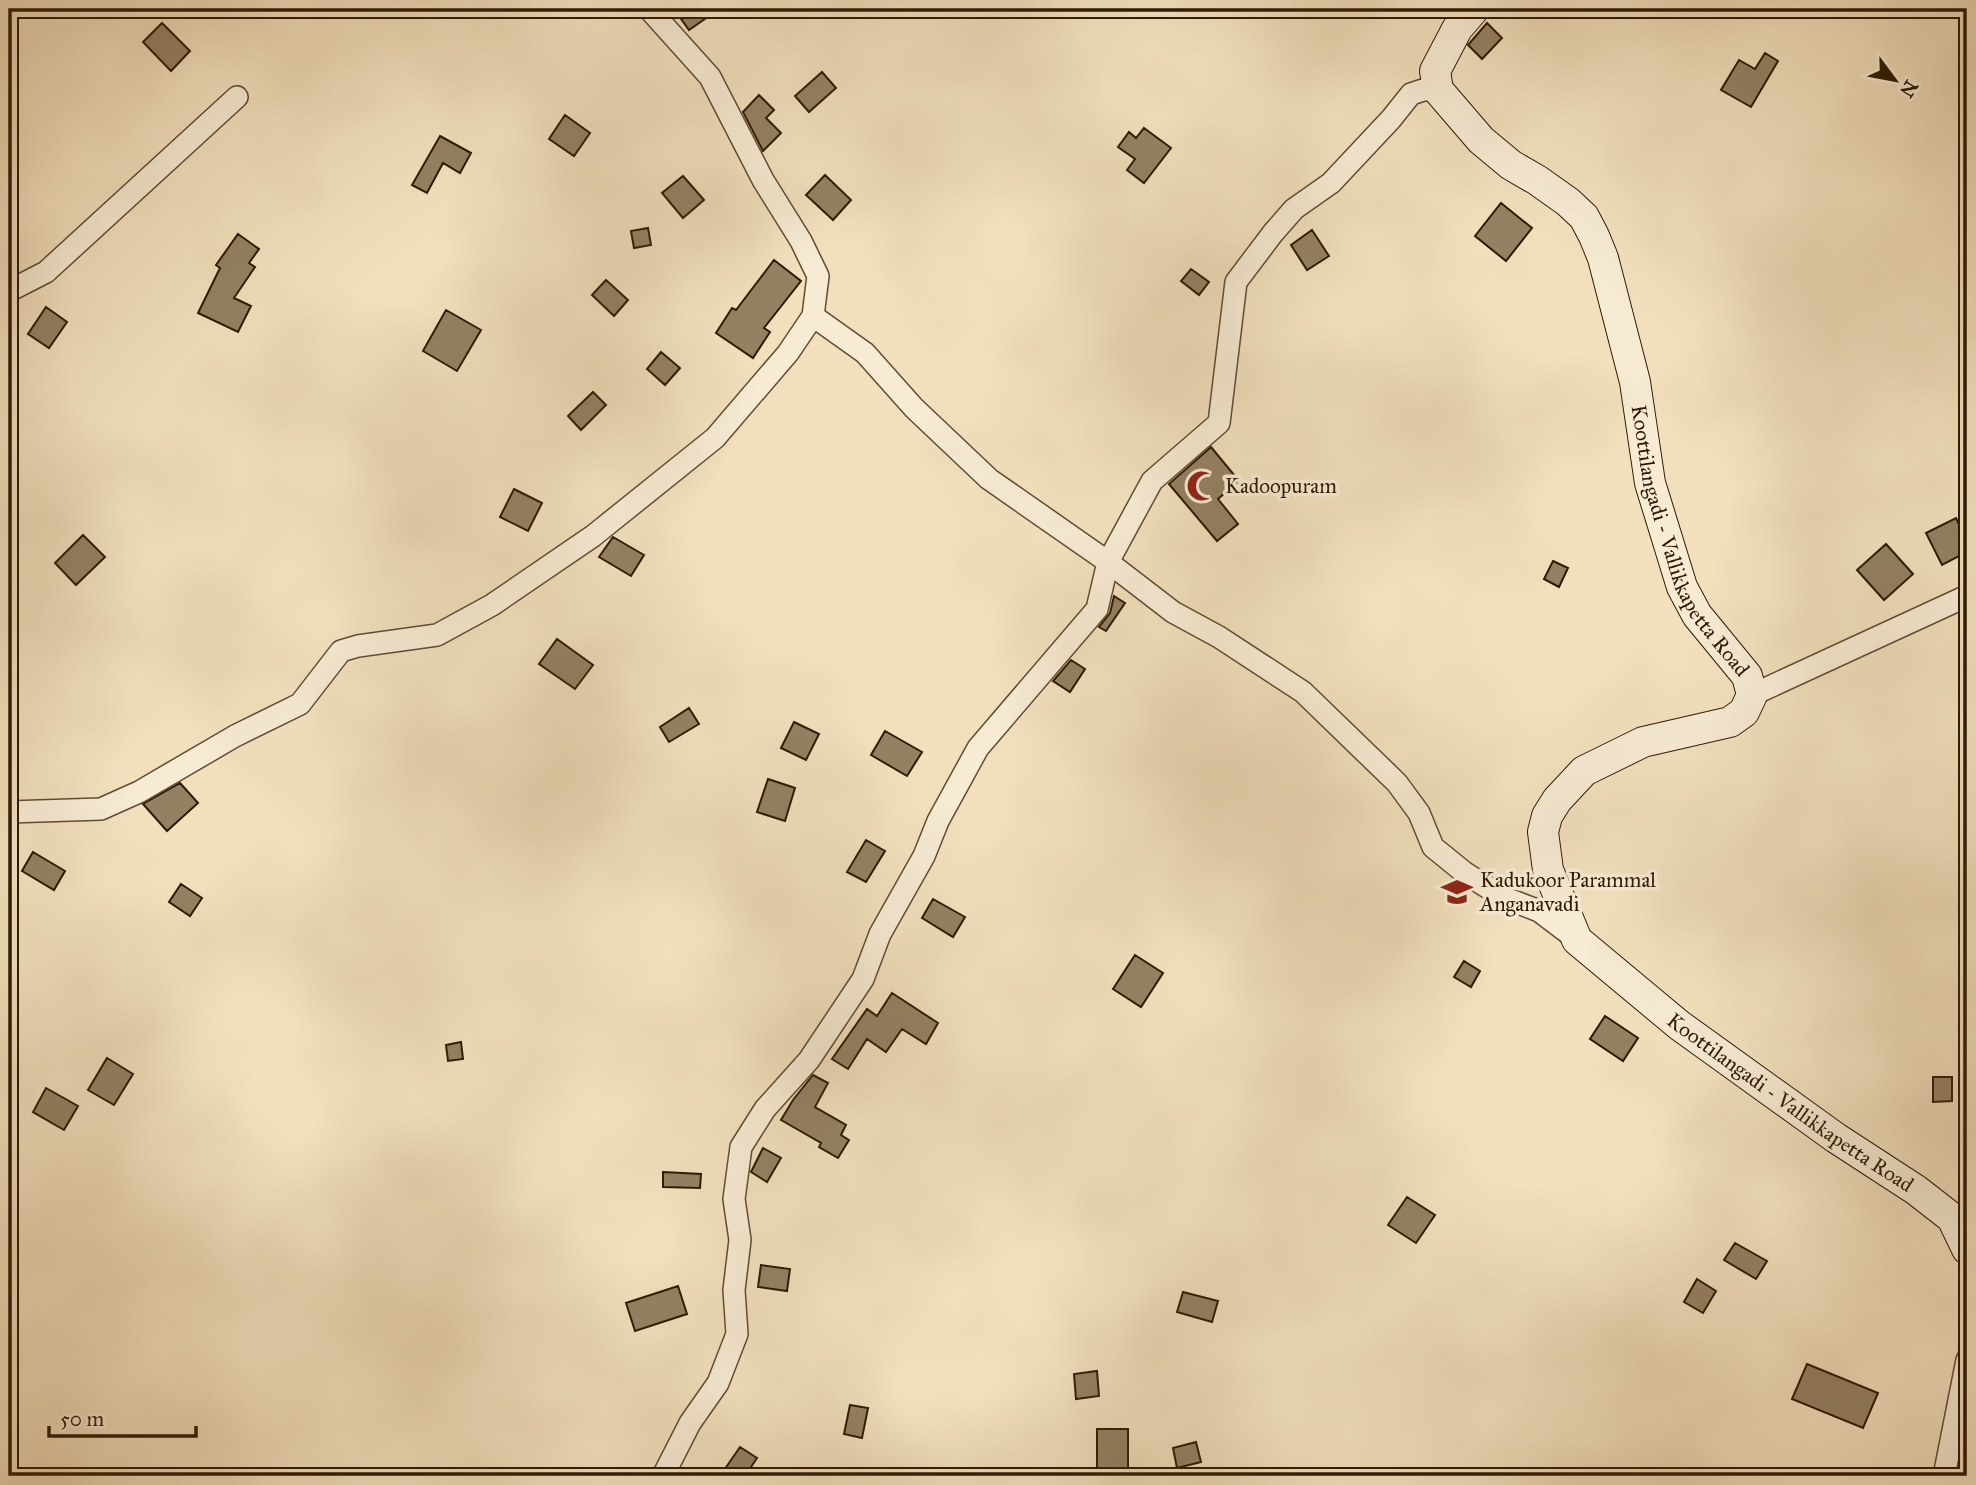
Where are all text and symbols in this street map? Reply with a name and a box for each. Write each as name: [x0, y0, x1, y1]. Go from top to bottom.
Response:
north arrow: [1860, 46, 1930, 116]
text: N: [1895, 76, 1923, 102]
street label: Koottilangadi - Vallikkapetta Road: [1626, 403, 1755, 682]
mosque icon: Kadoopuram: [1185, 469, 1219, 503]
place label: Kadoopuram: [1225, 473, 1337, 499]
place label: Kadukoor Parammal Anganavadi: [1479, 867, 1656, 917]
school or university icon: Kadukoor Parammal Anganavadi: [1440, 875, 1474, 909]
street label: Koottilangadi - Vallikkapetta Road: [1662, 1007, 1919, 1198]
scale bar: [49, 1394, 196, 1438]
text: 50 m: [60, 1406, 105, 1432]

